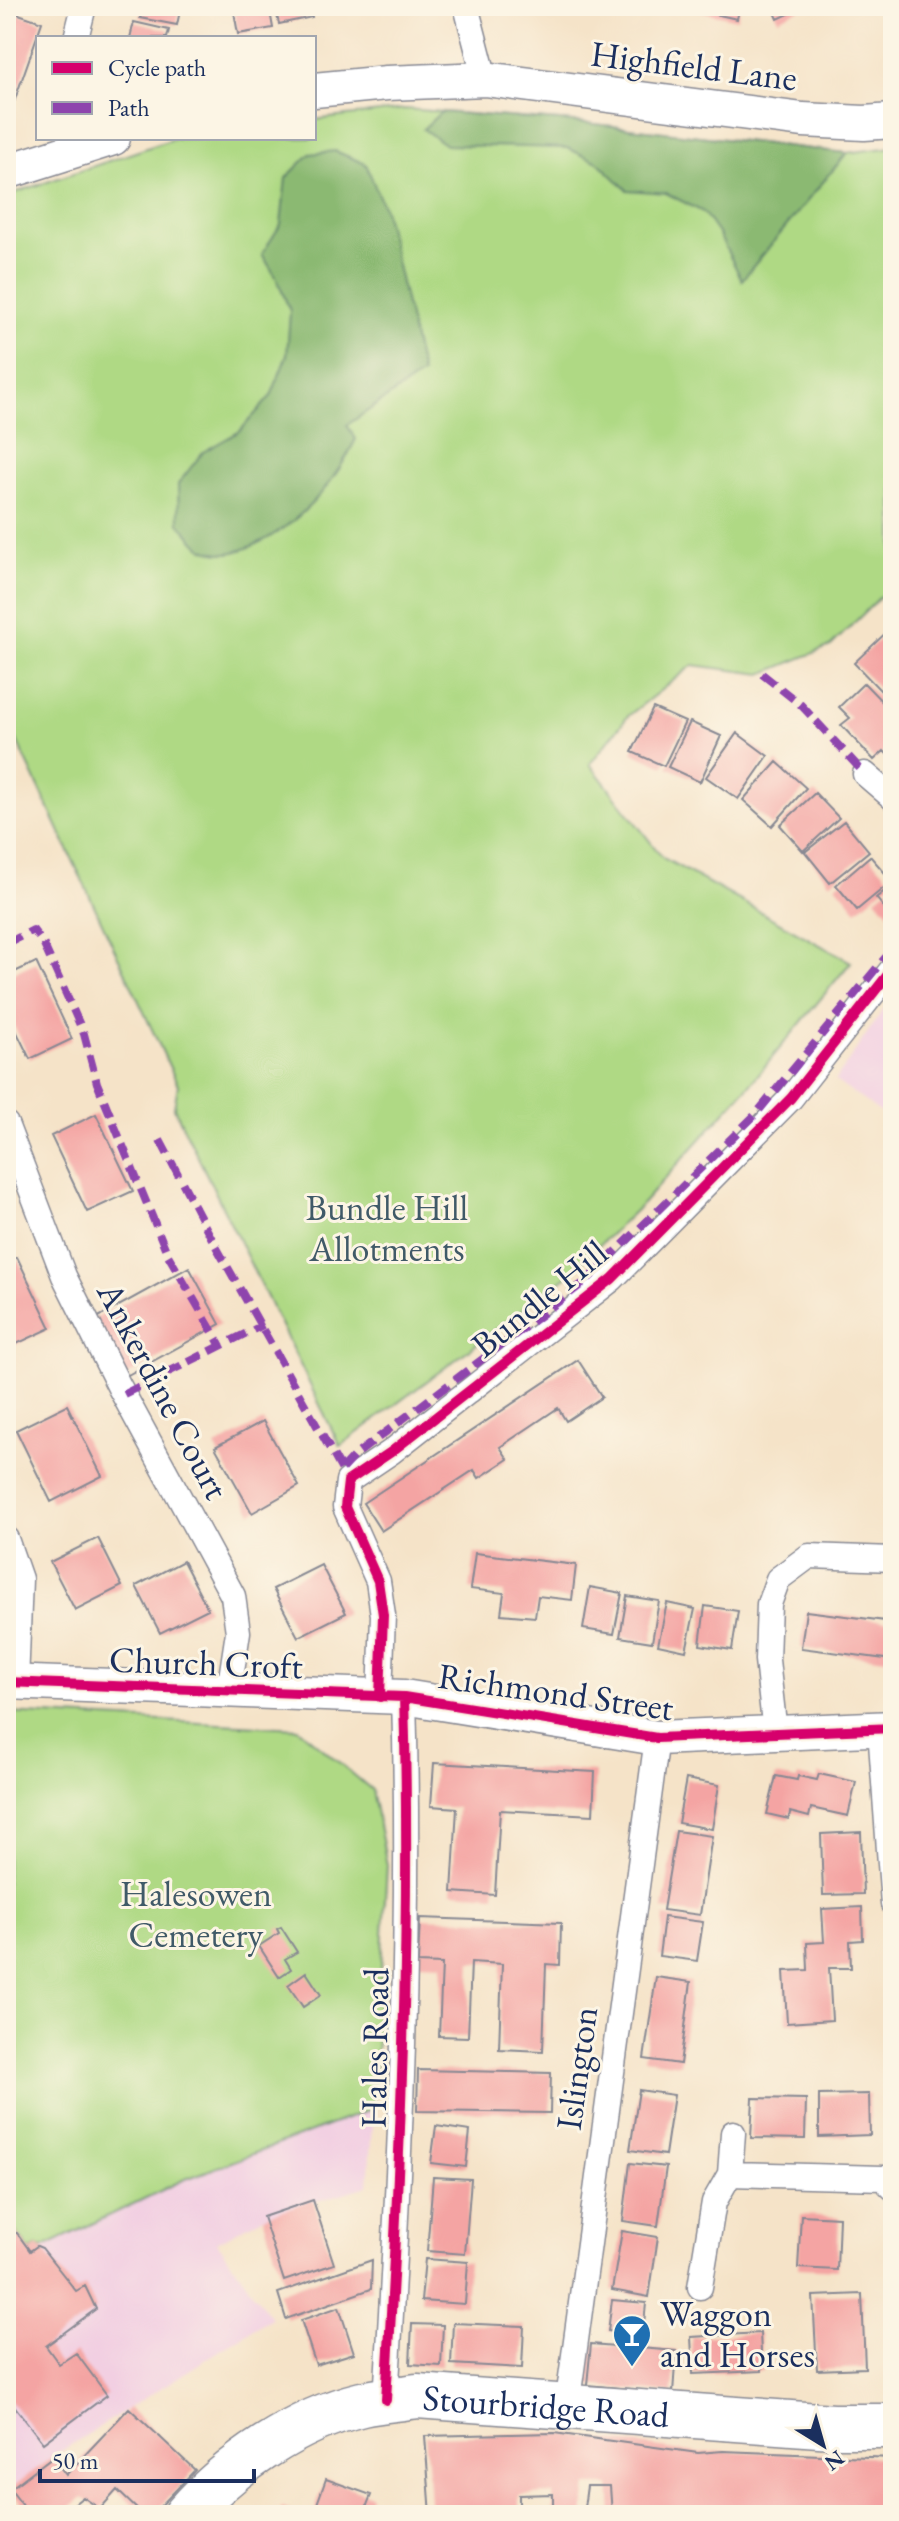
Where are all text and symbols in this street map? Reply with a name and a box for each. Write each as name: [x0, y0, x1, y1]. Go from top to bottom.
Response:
street label: Highfield Lane: [588, 30, 800, 101]
legend: [36, 36, 316, 140]
text: Cycle path: [108, 52, 206, 83]
text: Path: [108, 92, 150, 123]
park label: Bundle Hill Allotments: [306, 1184, 468, 1272]
street label: Bundle Hill: [461, 1229, 617, 1368]
street label: Ankerdine Court: [86, 1272, 241, 1508]
street label: Church Croft: [108, 1636, 304, 1689]
street label: Richmond Street: [435, 1652, 677, 1731]
park label: Halesowen Cemetery: [120, 1870, 272, 1958]
street label: Hales Road: [350, 1967, 399, 2129]
street label: Islington: [545, 2003, 608, 2133]
place label: Waggon and Horses: [660, 2290, 815, 2378]
bar icon: Waggon and Horses: [611, 2313, 653, 2368]
street label: Stourbridge Road: [421, 2373, 672, 2438]
north arrow: [783, 2405, 863, 2485]
scale bar: [40, 2433, 254, 2483]
text: N: [819, 2444, 851, 2478]
text: 50 m: [52, 2445, 99, 2476]

